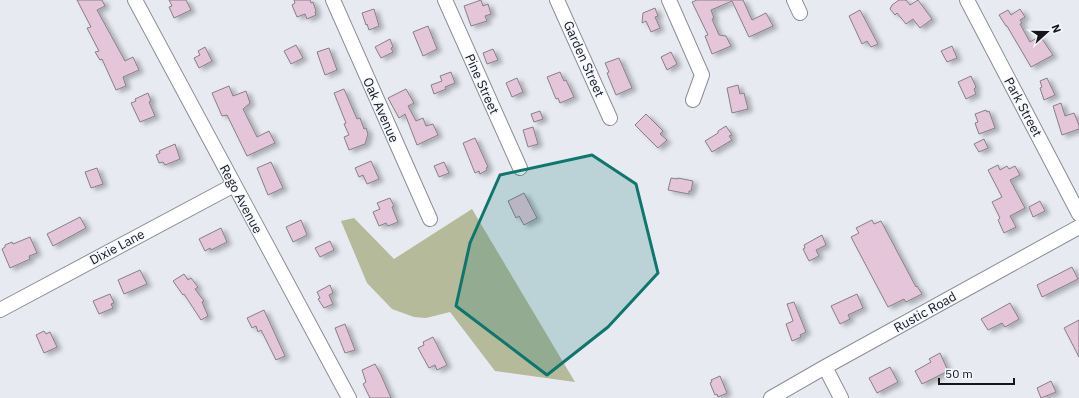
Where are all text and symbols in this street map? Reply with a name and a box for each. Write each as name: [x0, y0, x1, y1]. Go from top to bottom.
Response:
north arrow: [1027, 12, 1067, 52]
street label: Garden Street: [560, 18, 608, 100]
text: N: [1048, 22, 1064, 35]
street label: Pine Street: [461, 51, 503, 117]
street label: Park Street: [1000, 74, 1046, 140]
street label: Oak Avenue: [359, 75, 403, 145]
street label: Rego Avenue: [216, 162, 266, 236]
street label: Dixie Lane: [87, 225, 147, 269]
street label: Rustic Road: [891, 288, 959, 336]
scale bar: [939, 360, 1014, 386]
text: 50 m: [945, 366, 973, 381]

